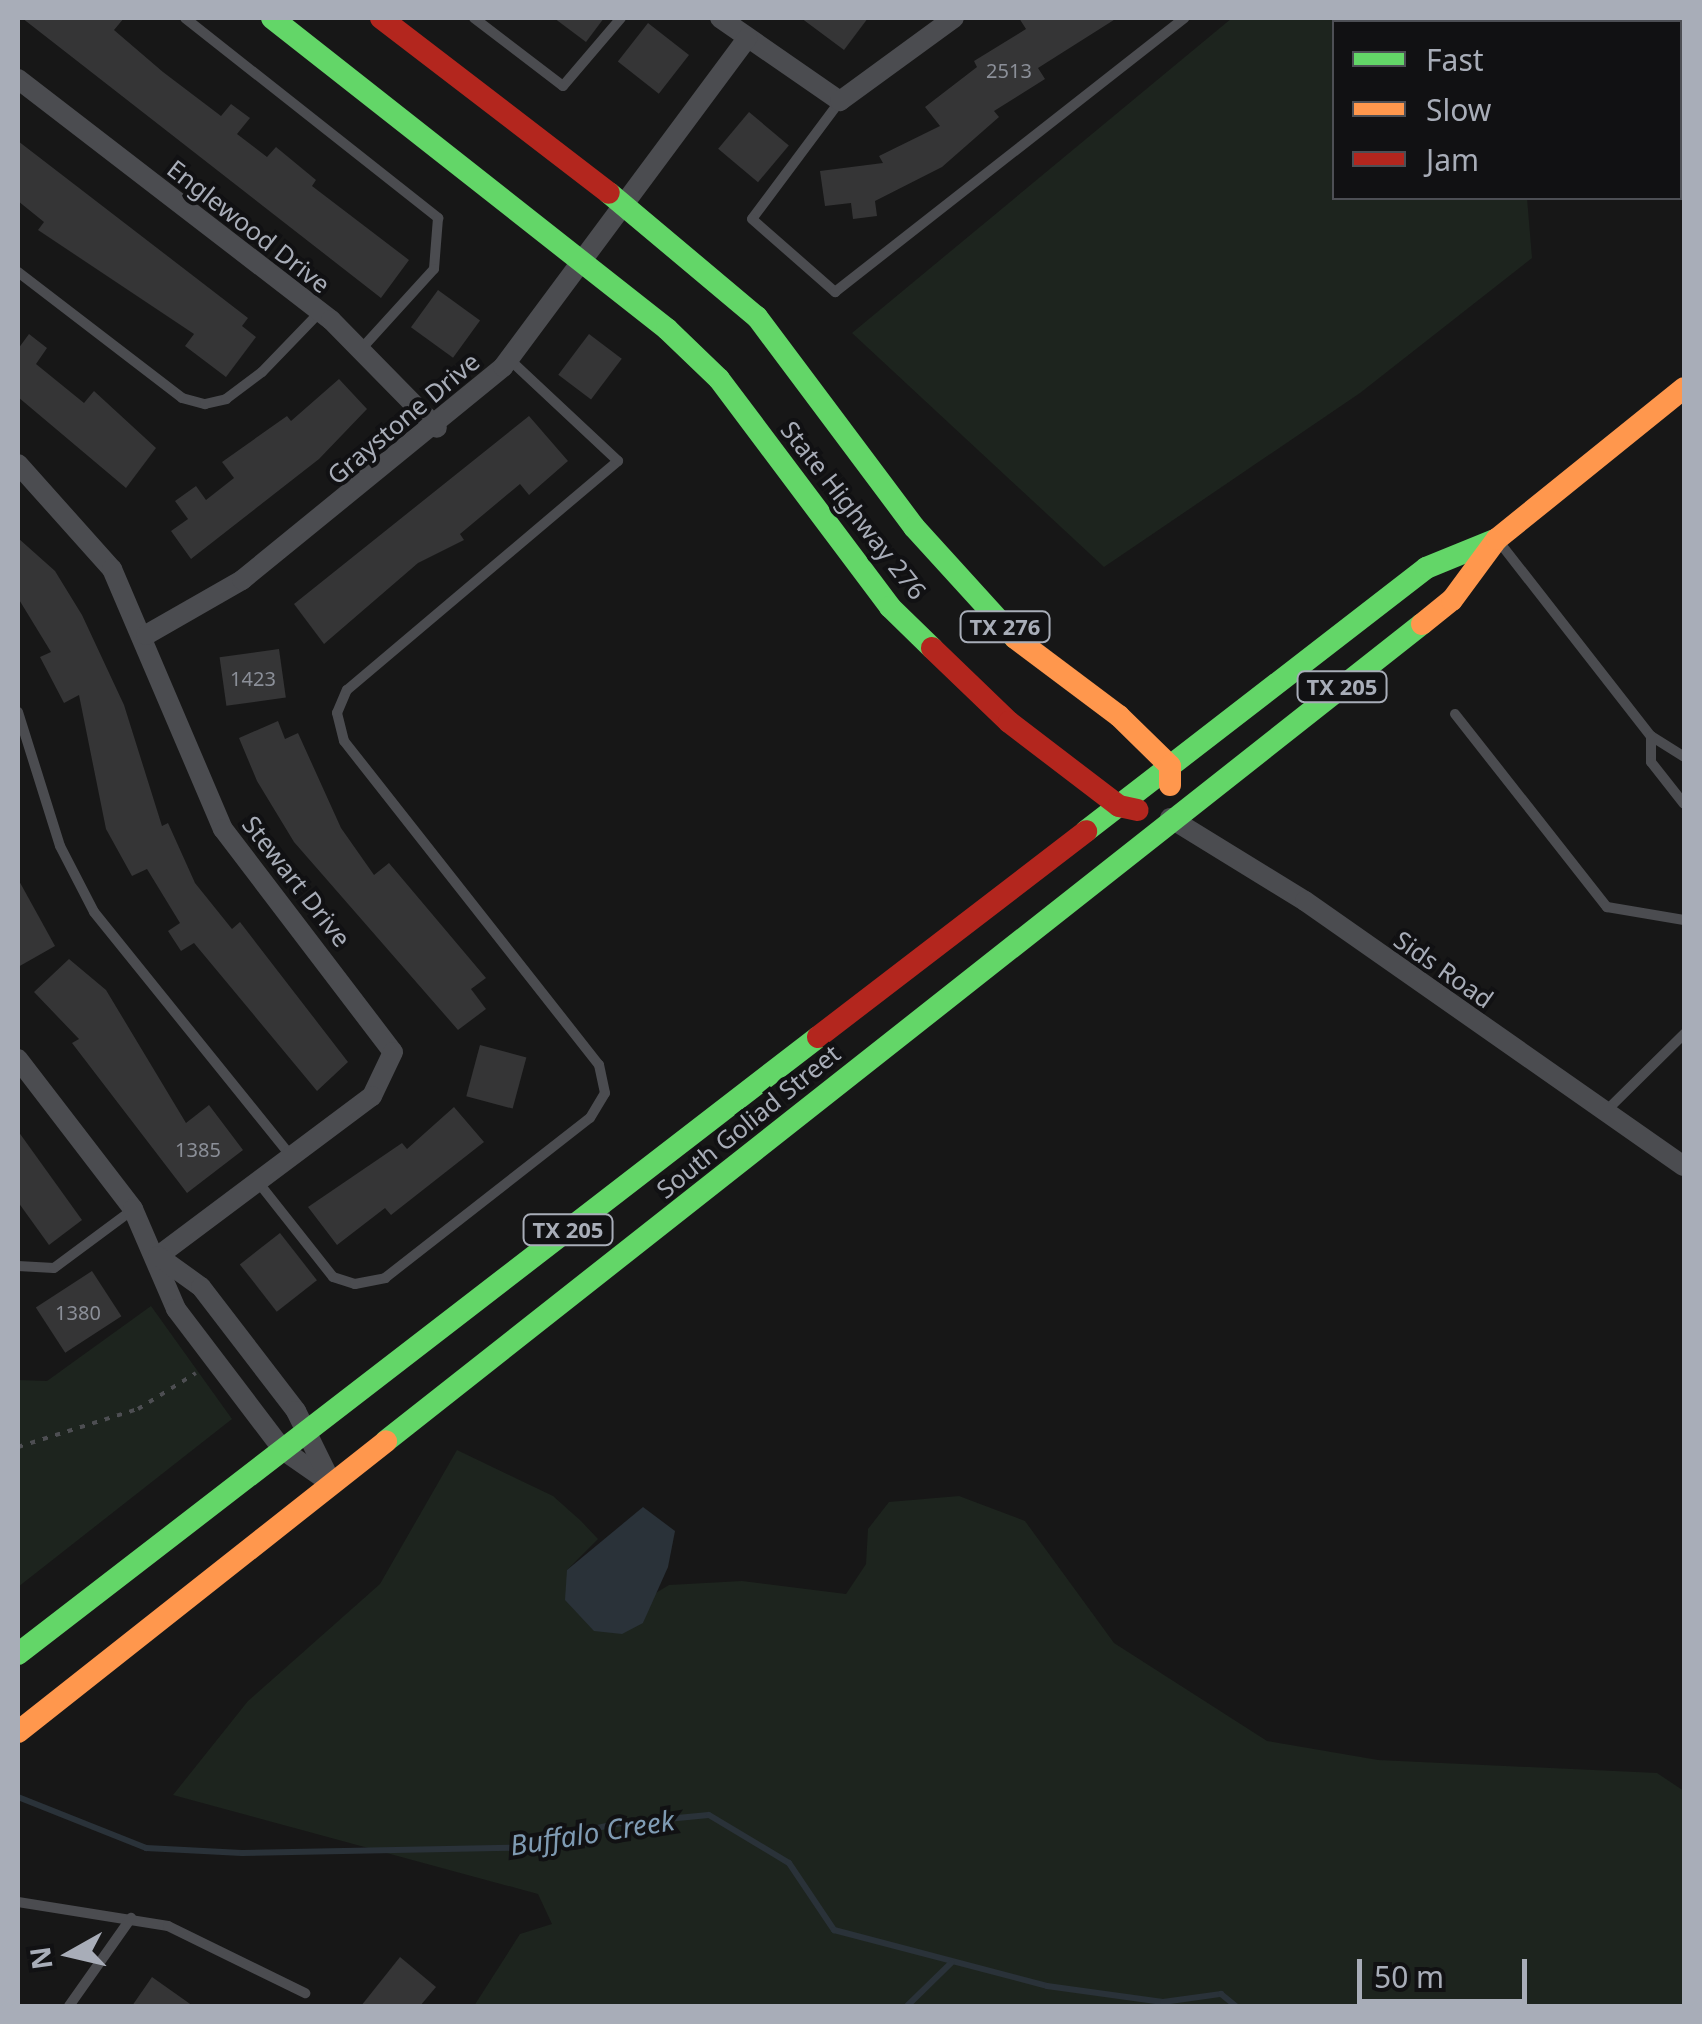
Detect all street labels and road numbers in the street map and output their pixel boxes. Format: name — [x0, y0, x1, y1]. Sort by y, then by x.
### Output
street label: Englewood Drive — [162, 153, 336, 299]
street label: Graystone Drive — [321, 346, 485, 490]
street label: State Highway 276 — [775, 415, 933, 605]
road number: TX 276 — [958, 610, 1052, 644]
road number: TX 205 — [1294, 670, 1390, 704]
street label: Stewart Drive — [237, 810, 357, 952]
street label: Sids Road — [1389, 924, 1499, 1014]
street label: South Goliad Street — [650, 1038, 846, 1204]
road number: TX 205 — [520, 1213, 616, 1247]

